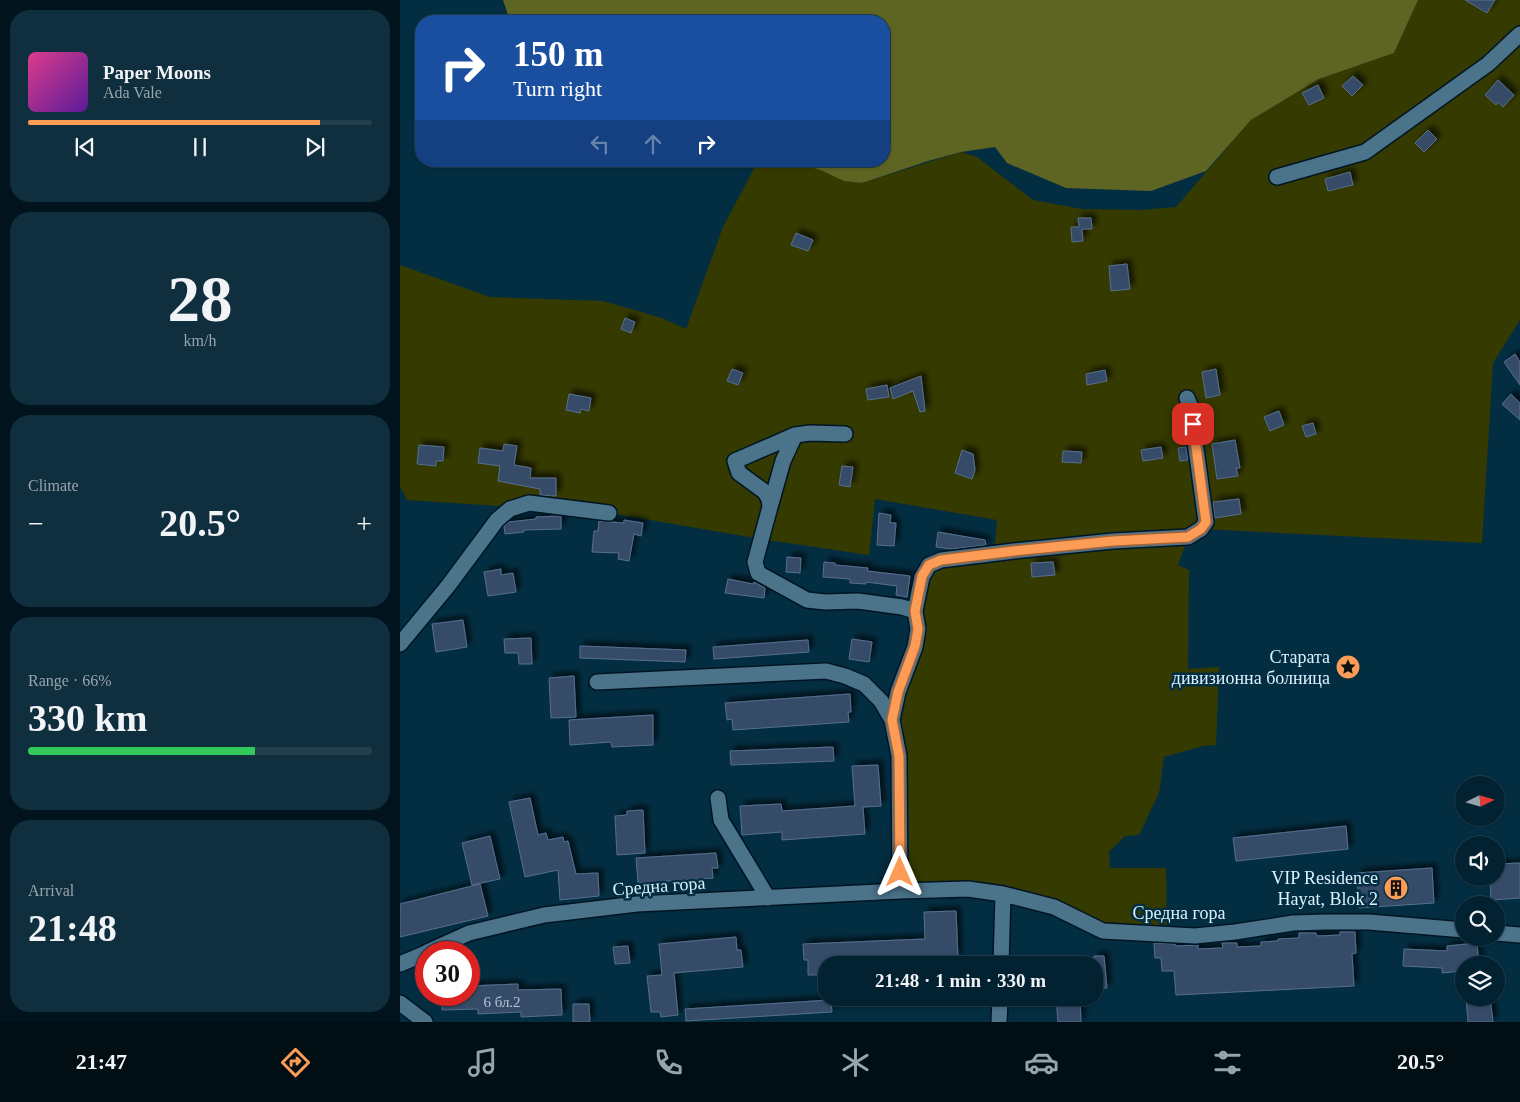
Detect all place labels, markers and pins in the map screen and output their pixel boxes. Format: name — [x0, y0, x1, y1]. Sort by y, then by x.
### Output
pin — [1172, 403, 1214, 445]
place label: Старата дивизионна болница — [1172, 647, 1330, 688]
place icon: Старата дивизионна болница — [1335, 654, 1361, 680]
place label: VIP Residence Hayat, Blok 2 — [1271, 868, 1378, 909]
building icon: VIP Residence Hayat, Blok 2 — [1383, 875, 1409, 901]

